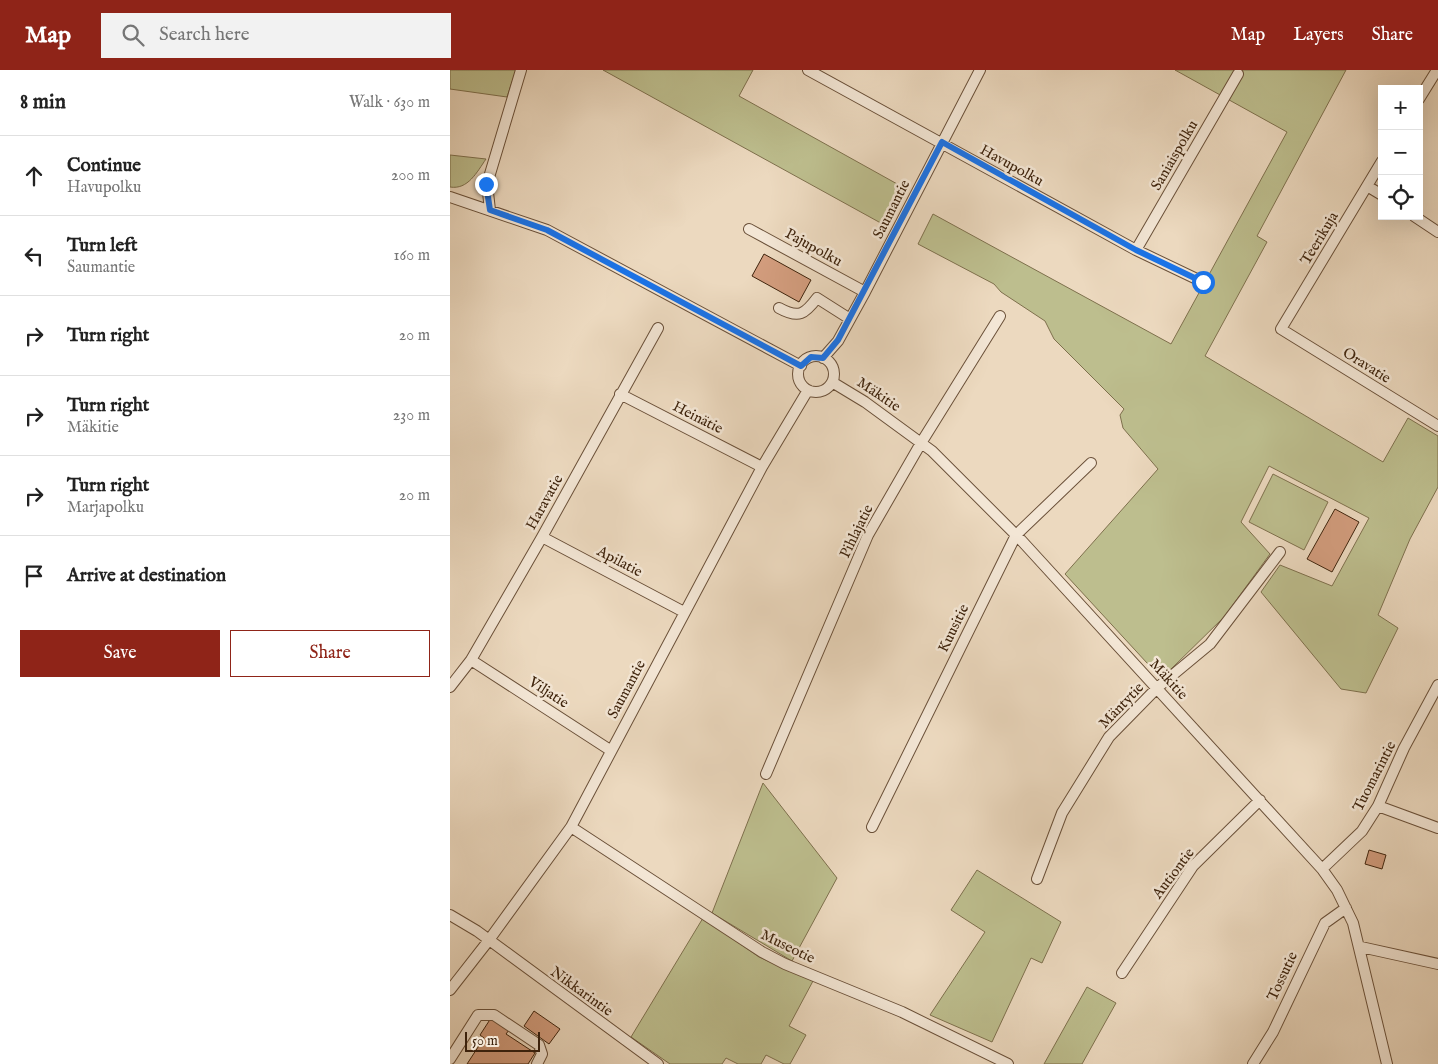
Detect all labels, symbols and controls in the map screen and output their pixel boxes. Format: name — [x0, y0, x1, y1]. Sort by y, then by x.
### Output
search box — [101, 13, 451, 58]
text: Map — [25, 20, 71, 51]
icon: search — [119, 21, 147, 49]
text: Search here — [159, 23, 250, 47]
text: Map — [1231, 24, 1265, 47]
text: Layers — [1293, 24, 1344, 47]
text: Share — [1372, 24, 1413, 47]
map controls — [1378, 85, 1423, 220]
button: + — [1378, 85, 1423, 130]
text: 8 min — [20, 89, 66, 116]
text: Walk · 630 m — [349, 93, 430, 113]
street label: Saniaispolku — [1147, 117, 1202, 194]
button: − — [1378, 130, 1423, 175]
street label: Havupolku — [977, 140, 1047, 191]
text: Continue — [67, 154, 141, 178]
icon: ahead — [20, 162, 48, 190]
text: 200 m — [391, 166, 430, 186]
route end — [475, 173, 498, 196]
button: locate — [1378, 175, 1423, 220]
street label: Saumantie — [868, 176, 914, 242]
text: Havupolku — [67, 178, 141, 198]
street label: Teerikuja — [1296, 208, 1343, 268]
street label: Pajupolku — [782, 224, 846, 271]
text: Turn left — [67, 234, 138, 258]
icon: left — [20, 242, 48, 270]
text: 160 m — [394, 246, 430, 266]
text: Saumantie — [67, 258, 135, 278]
route start — [1192, 271, 1215, 294]
icon: right — [20, 322, 48, 350]
text: Turn right — [67, 324, 149, 348]
text: 20 m — [399, 326, 430, 346]
street label: Oravatie — [1339, 343, 1394, 388]
street label: Mäkitie — [853, 373, 904, 416]
text: Turn right — [67, 394, 149, 418]
street label: Heinätie — [669, 397, 726, 438]
icon: right — [20, 402, 48, 430]
text: 230 m — [393, 406, 430, 426]
text: Mäkitie — [67, 418, 119, 438]
street label: Haravatie — [522, 471, 567, 533]
text: Turn right — [67, 474, 149, 498]
icon: right — [20, 482, 48, 510]
text: 20 m — [399, 486, 430, 506]
text: Marjapolku — [67, 498, 144, 518]
street label: Pihlajatie — [835, 501, 878, 561]
street label: Apilatie — [593, 541, 646, 581]
icon: arrive — [20, 562, 48, 590]
text: Arrive at destination — [67, 564, 226, 588]
street label: Kuusitie — [934, 601, 973, 656]
button: Save — [20, 630, 220, 677]
button: Share — [230, 630, 430, 677]
street label: Mäkitie — [1145, 655, 1192, 704]
street label: Saumantie — [603, 656, 650, 722]
street label: Viljatie — [524, 672, 572, 712]
street label: Mäntytie — [1095, 678, 1148, 732]
street label: Tuomarintie — [1349, 738, 1400, 815]
street label: Autiontie — [1147, 844, 1199, 903]
street label: Museotie — [758, 925, 818, 968]
street label: Tossutie — [1263, 949, 1302, 1004]
street label: Nikkarintie — [547, 962, 617, 1021]
scale bar — [465, 1029, 540, 1052]
text: 50 m — [472, 1032, 498, 1050]

